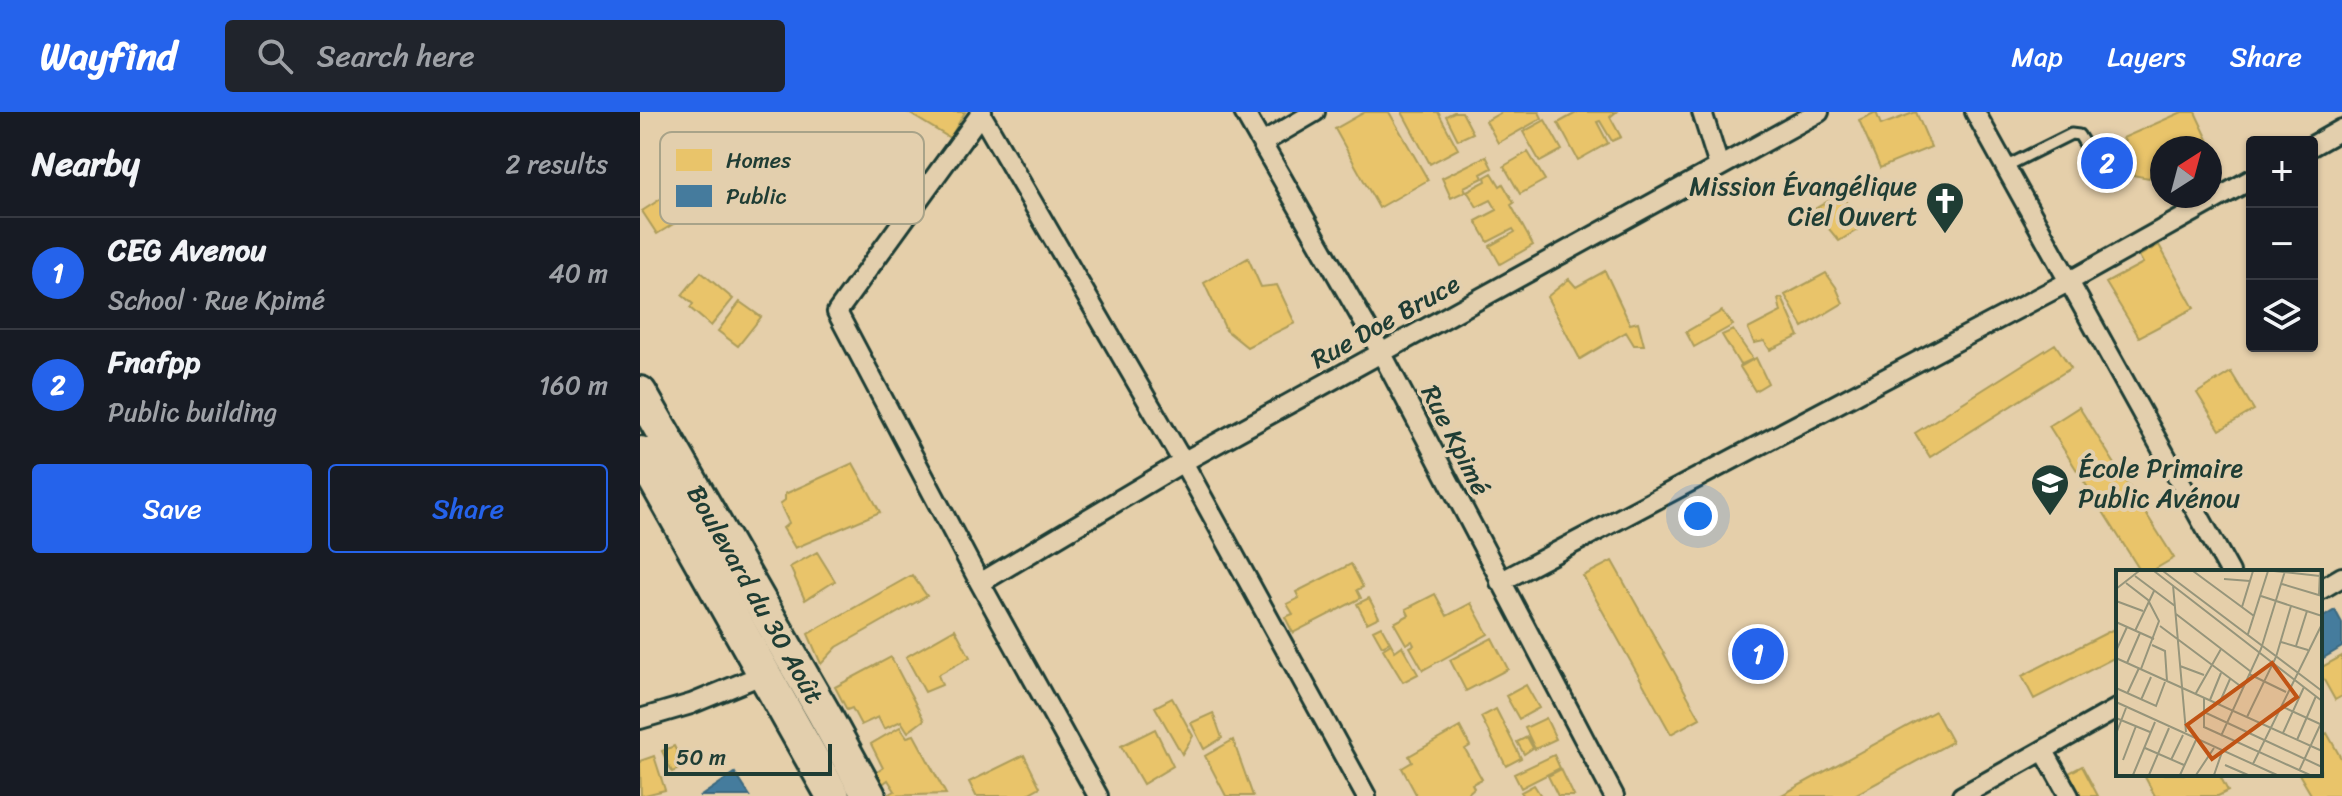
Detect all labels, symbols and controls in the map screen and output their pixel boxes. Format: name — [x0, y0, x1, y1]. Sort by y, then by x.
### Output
search box — [225, 20, 785, 92]
text: Wayfind — [40, 23, 177, 90]
text: Search here — [317, 29, 475, 83]
text: Map — [2011, 32, 2063, 81]
text: Layers — [2107, 32, 2186, 81]
text: Share — [2230, 32, 2302, 81]
icon: search — [253, 34, 297, 78]
legend — [660, 132, 924, 224]
pin: 2 — [2081, 133, 2133, 193]
text: Nearby — [32, 134, 140, 194]
north arrow — [2150, 136, 2222, 208]
map controls — [2246, 136, 2318, 352]
button: + — [2246, 136, 2318, 208]
text: 2 results — [506, 141, 608, 187]
text: Homes — [726, 141, 792, 180]
place label: Mission Évangélique Ciel Ouvert — [1689, 163, 1917, 239]
text: Public — [726, 177, 787, 216]
church icon: Mission Évangélique Ciel Ouvert — [1924, 180, 1966, 235]
button: − — [2246, 208, 2318, 280]
text: CEG Avenou — [108, 223, 266, 277]
text: 1 — [52, 250, 64, 296]
text: 40 m — [549, 250, 608, 296]
street label: Rue Doe Bruce — [1302, 261, 1469, 381]
text: School · Rue Kpimé — [108, 277, 325, 323]
button: layers — [2246, 280, 2318, 352]
text: Fnafpp — [108, 335, 200, 389]
text: 2 — [50, 362, 66, 408]
text: 160 m — [539, 362, 608, 408]
street label: Rue Kpimé — [1408, 376, 1504, 504]
text: Public building — [108, 389, 277, 435]
place label: École Primaire Public Avénou — [2078, 445, 2244, 521]
school or university icon: École Primaire Public Avénou — [2029, 462, 2071, 517]
button: Save — [32, 464, 312, 553]
button: Share — [328, 464, 608, 553]
street label: Boulevard du 30 Août — [674, 476, 837, 713]
your location — [1678, 496, 1718, 536]
inset map — [2116, 570, 2322, 776]
pin: 1 — [1732, 624, 1784, 684]
text: 50 m — [676, 738, 726, 777]
scale bar — [664, 740, 832, 776]

